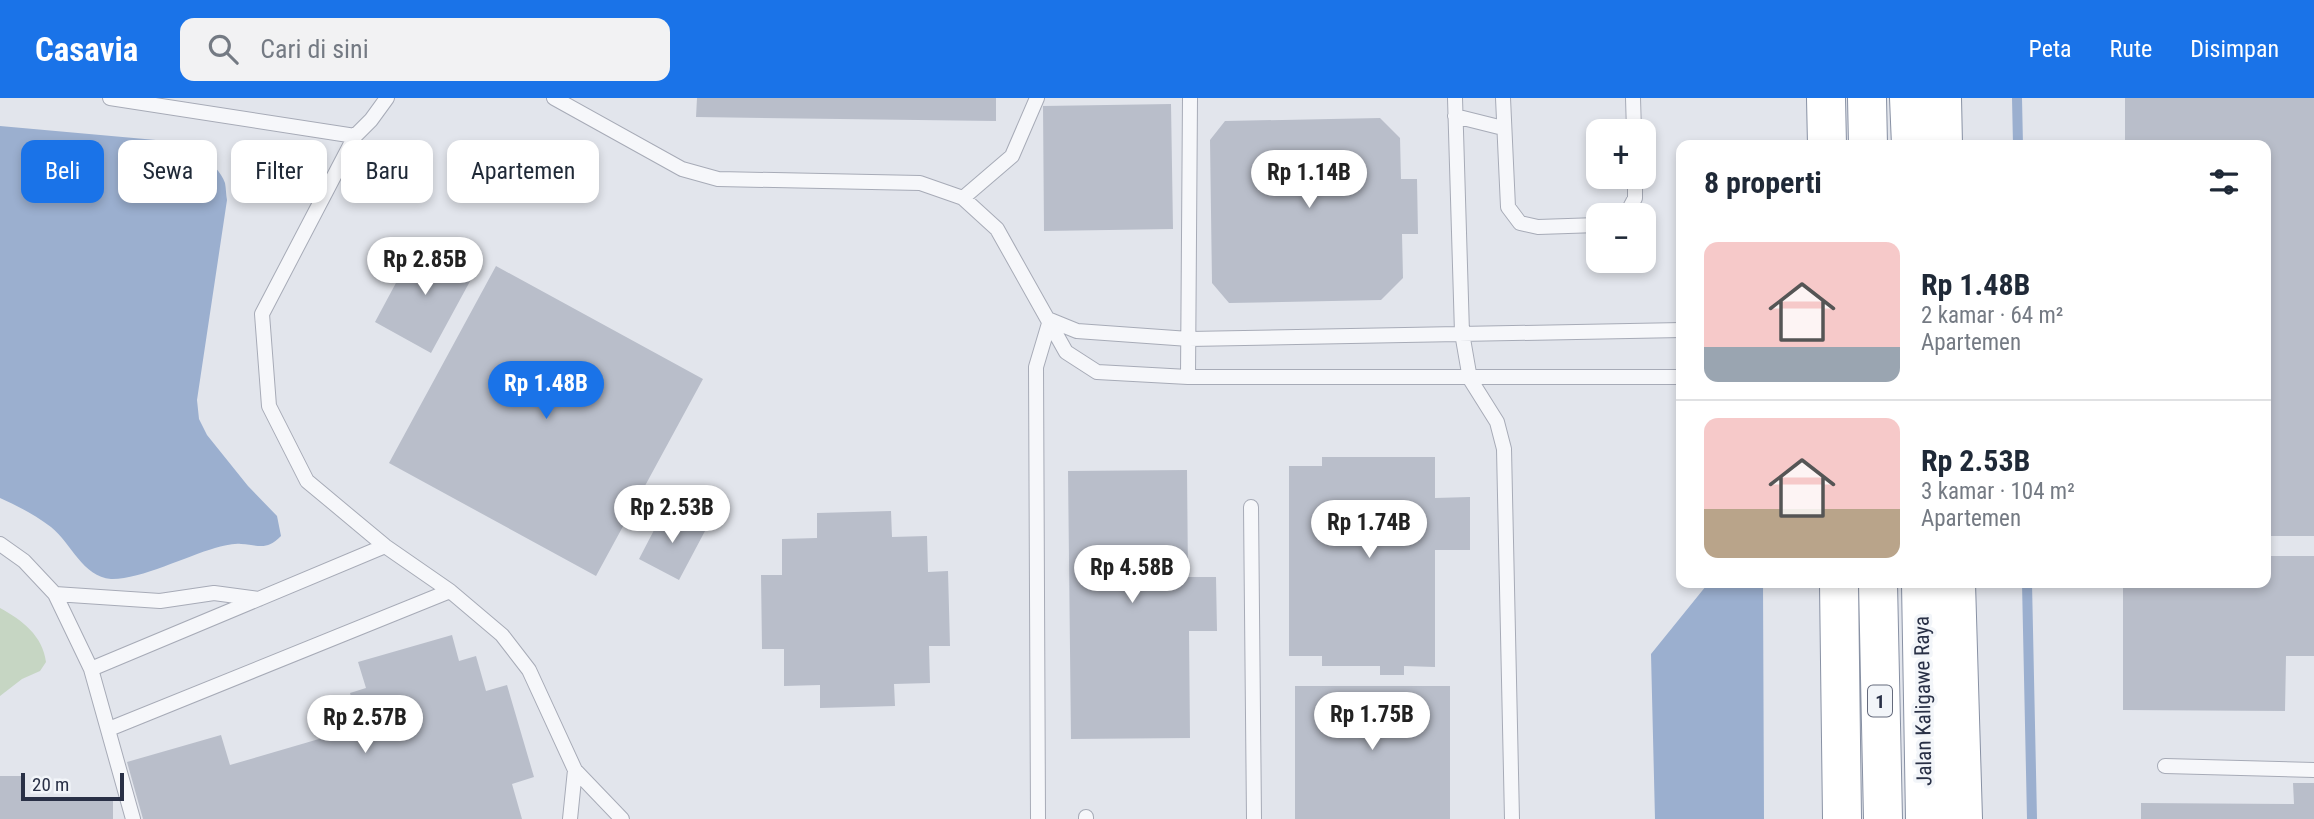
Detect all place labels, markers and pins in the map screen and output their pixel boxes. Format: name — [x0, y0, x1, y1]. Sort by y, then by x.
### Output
pin: Rp 1.14B — [1237, 150, 1381, 210]
pin: Rp 2.85B — [353, 238, 497, 297]
pin: Rp 1.48B — [474, 362, 618, 421]
pin: Rp 2.53B — [600, 486, 744, 545]
pin: Rp 1.74B — [1297, 500, 1441, 560]
pin: Rp 4.58B — [1060, 546, 1204, 605]
pin: Rp 1.75B — [1300, 692, 1444, 752]
pin: Rp 2.57B — [293, 696, 437, 755]

